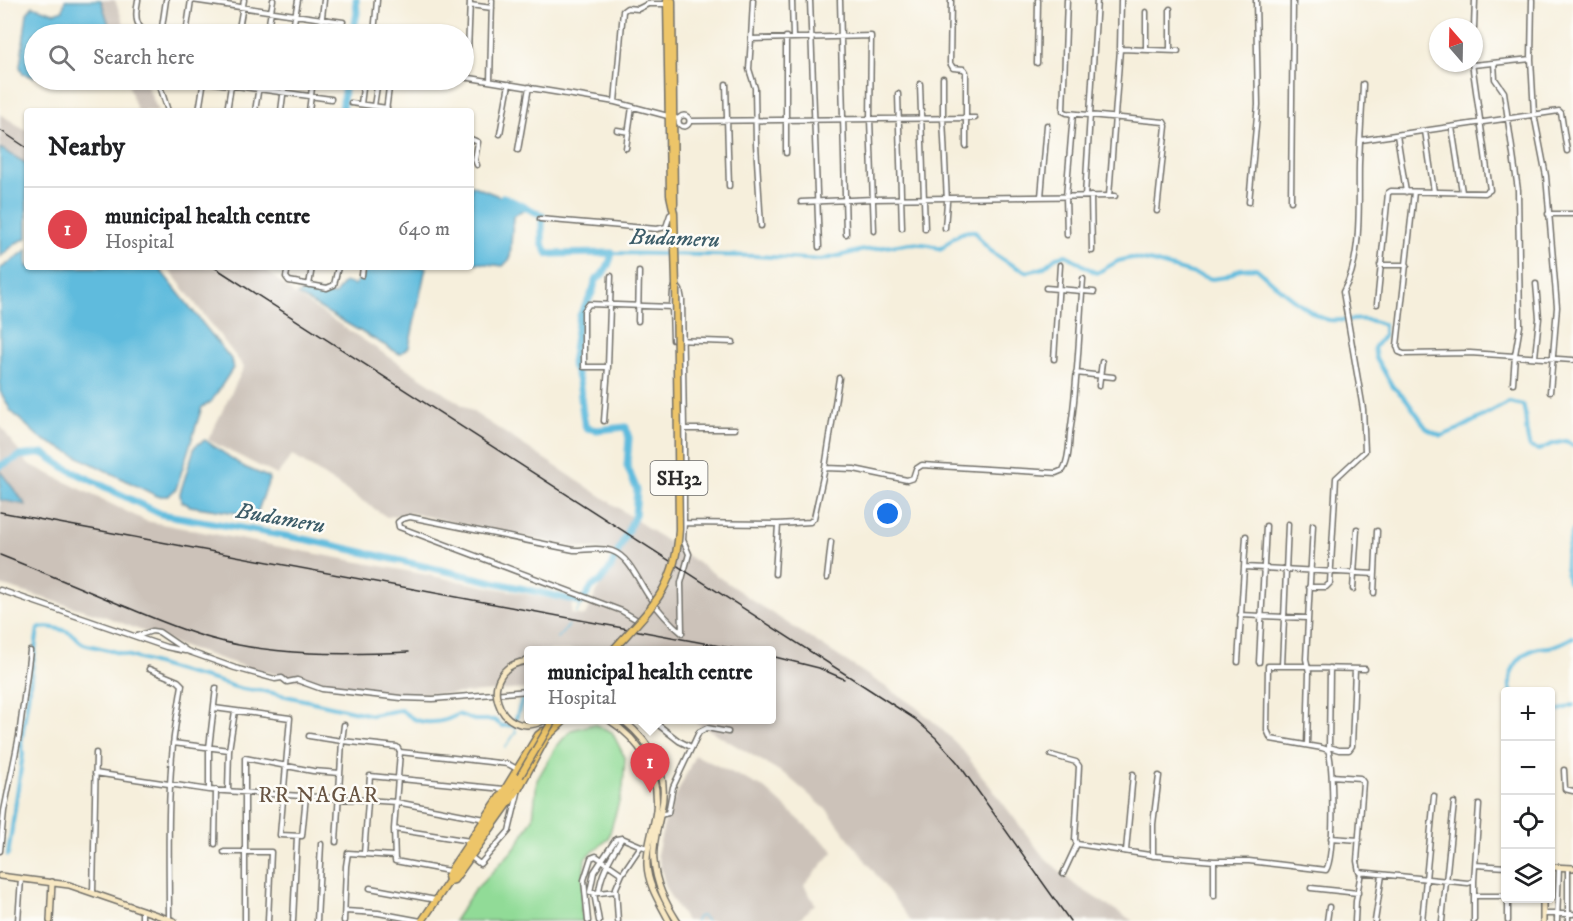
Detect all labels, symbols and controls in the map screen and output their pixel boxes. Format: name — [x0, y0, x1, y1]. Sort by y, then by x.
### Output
north arrow — [1429, 18, 1483, 72]
search box — [24, 24, 474, 90]
icon: search — [45, 41, 78, 74]
text: Search here — [93, 44, 195, 71]
text: Nearby — [48, 131, 125, 164]
text: municipal health centre — [105, 203, 310, 230]
text: 1 — [64, 217, 71, 242]
text: 640 m — [398, 217, 450, 242]
water label: Budameru — [629, 223, 720, 254]
text: Hospital — [105, 230, 174, 255]
road number: SH32 — [650, 461, 708, 495]
water label: Budameru — [233, 497, 327, 540]
your location — [873, 499, 902, 528]
popup — [524, 646, 776, 724]
text: municipal health centre — [547, 659, 753, 686]
text: Hospital — [547, 686, 616, 711]
map controls — [1501, 687, 1555, 903]
button: + — [1501, 687, 1555, 741]
button: − — [1501, 741, 1555, 795]
pin: 1 — [630, 744, 670, 793]
district label: RR NAGAR — [258, 782, 380, 809]
button: locate — [1501, 795, 1555, 849]
button: layers — [1501, 849, 1555, 903]

